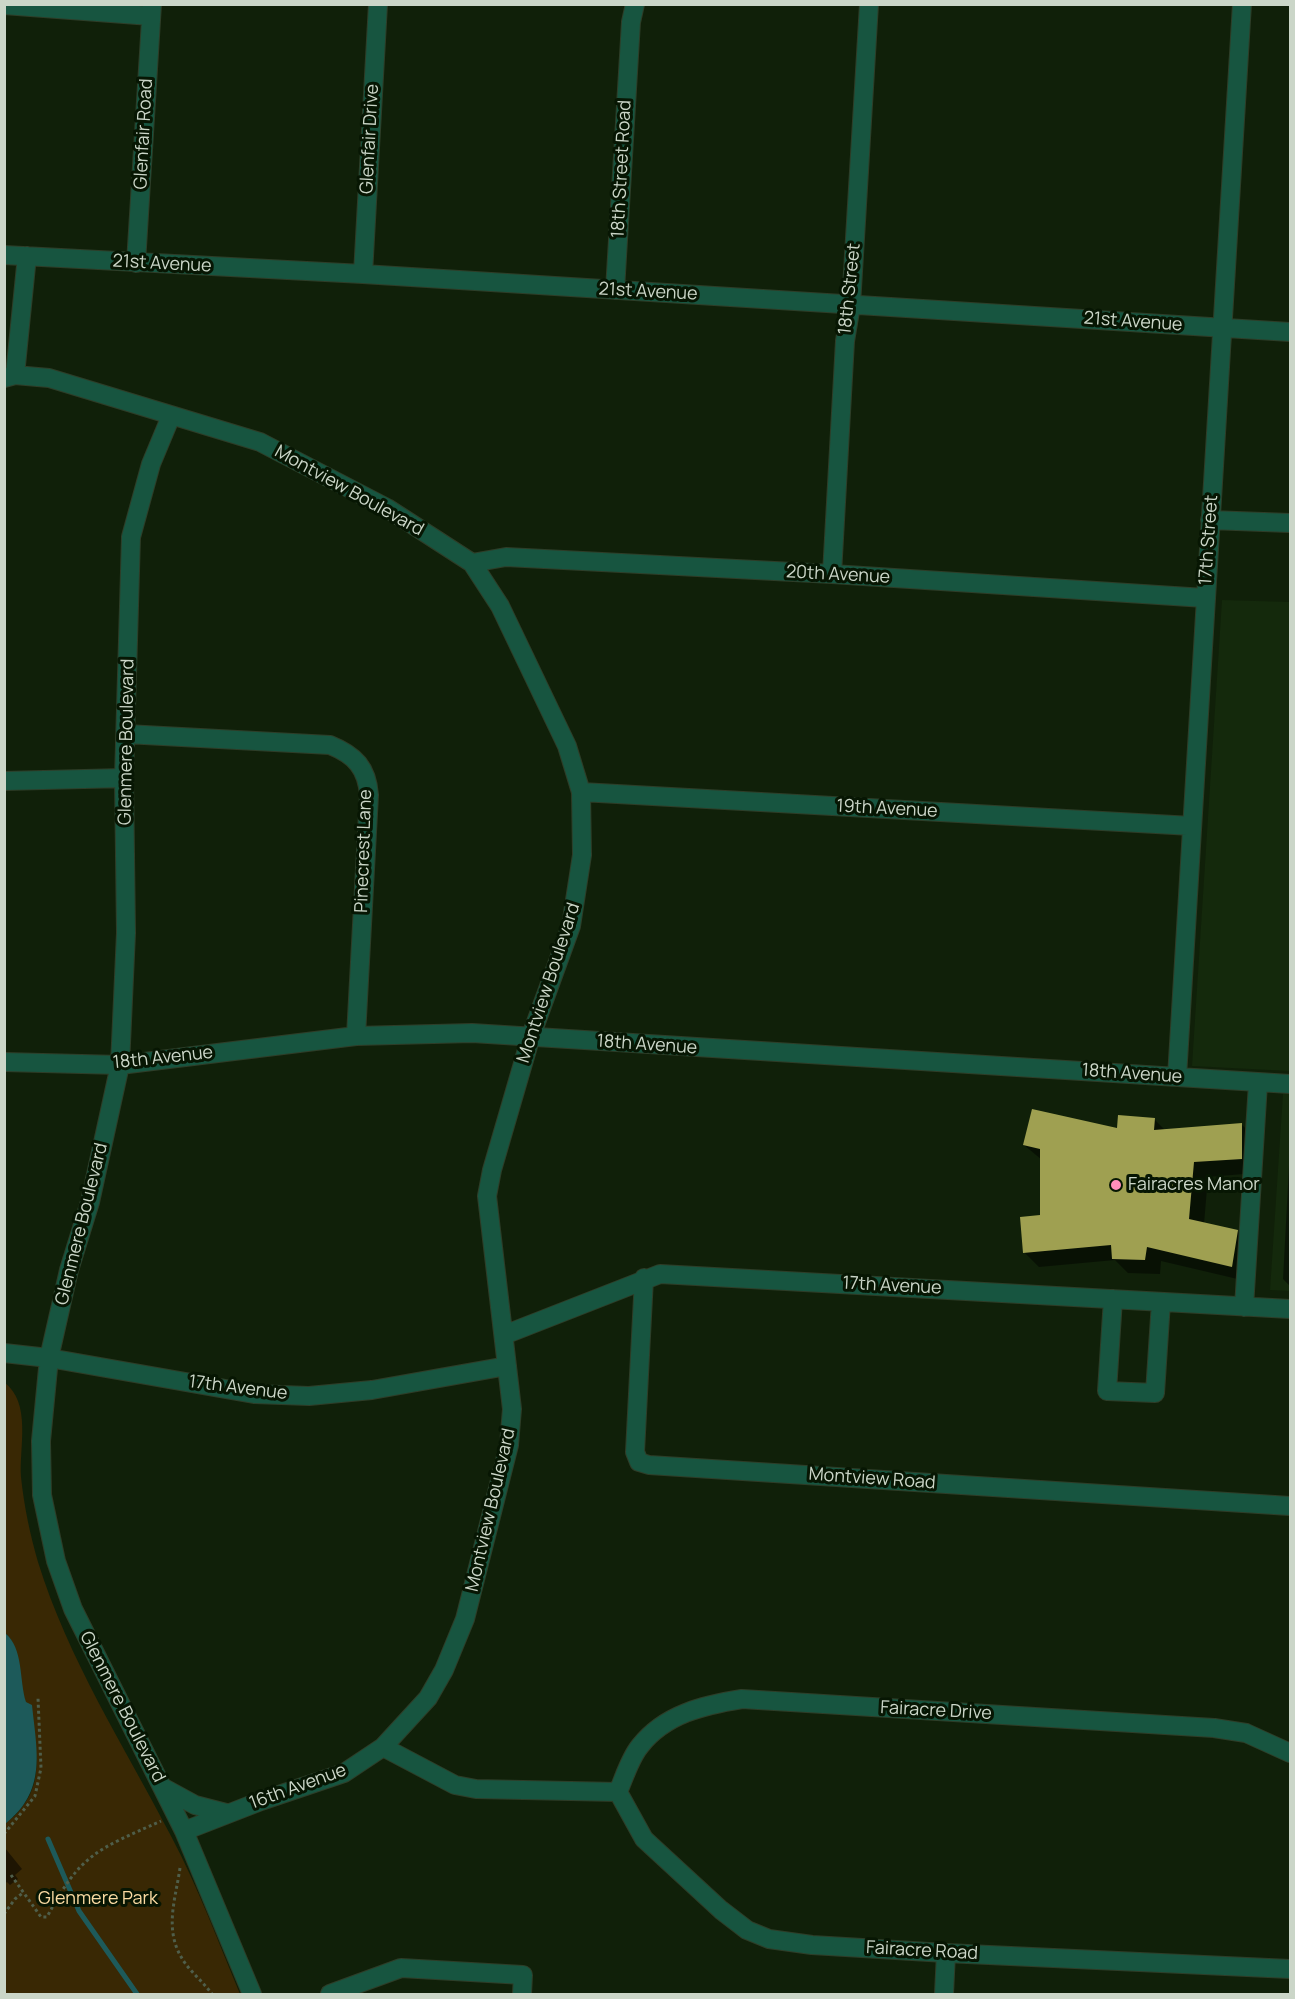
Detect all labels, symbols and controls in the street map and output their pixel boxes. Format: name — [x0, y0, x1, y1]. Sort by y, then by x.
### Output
street label: Glenfair Road — [130, 78, 158, 190]
street label: Glenfair Drive — [356, 83, 384, 195]
street label: 18th Street Road — [608, 99, 636, 239]
street label: 18th Street — [834, 242, 866, 336]
street label: 21st Avenue — [112, 251, 212, 277]
street label: 21st Avenue — [598, 279, 698, 305]
street label: 21st Avenue — [1083, 308, 1183, 336]
street label: Montview Boulevard — [271, 441, 427, 541]
street label: 17th Street — [1195, 494, 1223, 586]
street label: 20th Avenue — [785, 561, 891, 589]
street label: Glenmere Boulevard — [115, 659, 139, 825]
street label: Pinecrest Lane — [351, 789, 377, 913]
street label: 19th Avenue — [836, 796, 938, 822]
street label: Montview Boulevard — [513, 900, 585, 1066]
street label: 18th Avenue — [596, 1031, 698, 1059]
street label: 18th Avenue — [112, 1042, 214, 1074]
street label: 18th Avenue — [1081, 1060, 1183, 1088]
street label: Glenmere Boulevard — [51, 1141, 113, 1307]
place label: Fairacres Manor — [1128, 1174, 1260, 1196]
marker: Fairacres Manor — [1109, 1178, 1123, 1192]
street label: 17th Avenue — [842, 1273, 942, 1299]
street label: 17th Avenue — [187, 1371, 289, 1405]
street label: Montview Boulevard — [462, 1426, 520, 1594]
street label: Montview Road — [808, 1464, 936, 1494]
street label: Glenmere Boulevard — [75, 1628, 169, 1786]
street label: Fairacre Drive — [880, 1697, 992, 1725]
street label: 16th Avenue — [247, 1760, 349, 1814]
park label: Glenmere Park — [38, 1888, 158, 1910]
street label: Fairacre Road — [865, 1937, 979, 1965]

